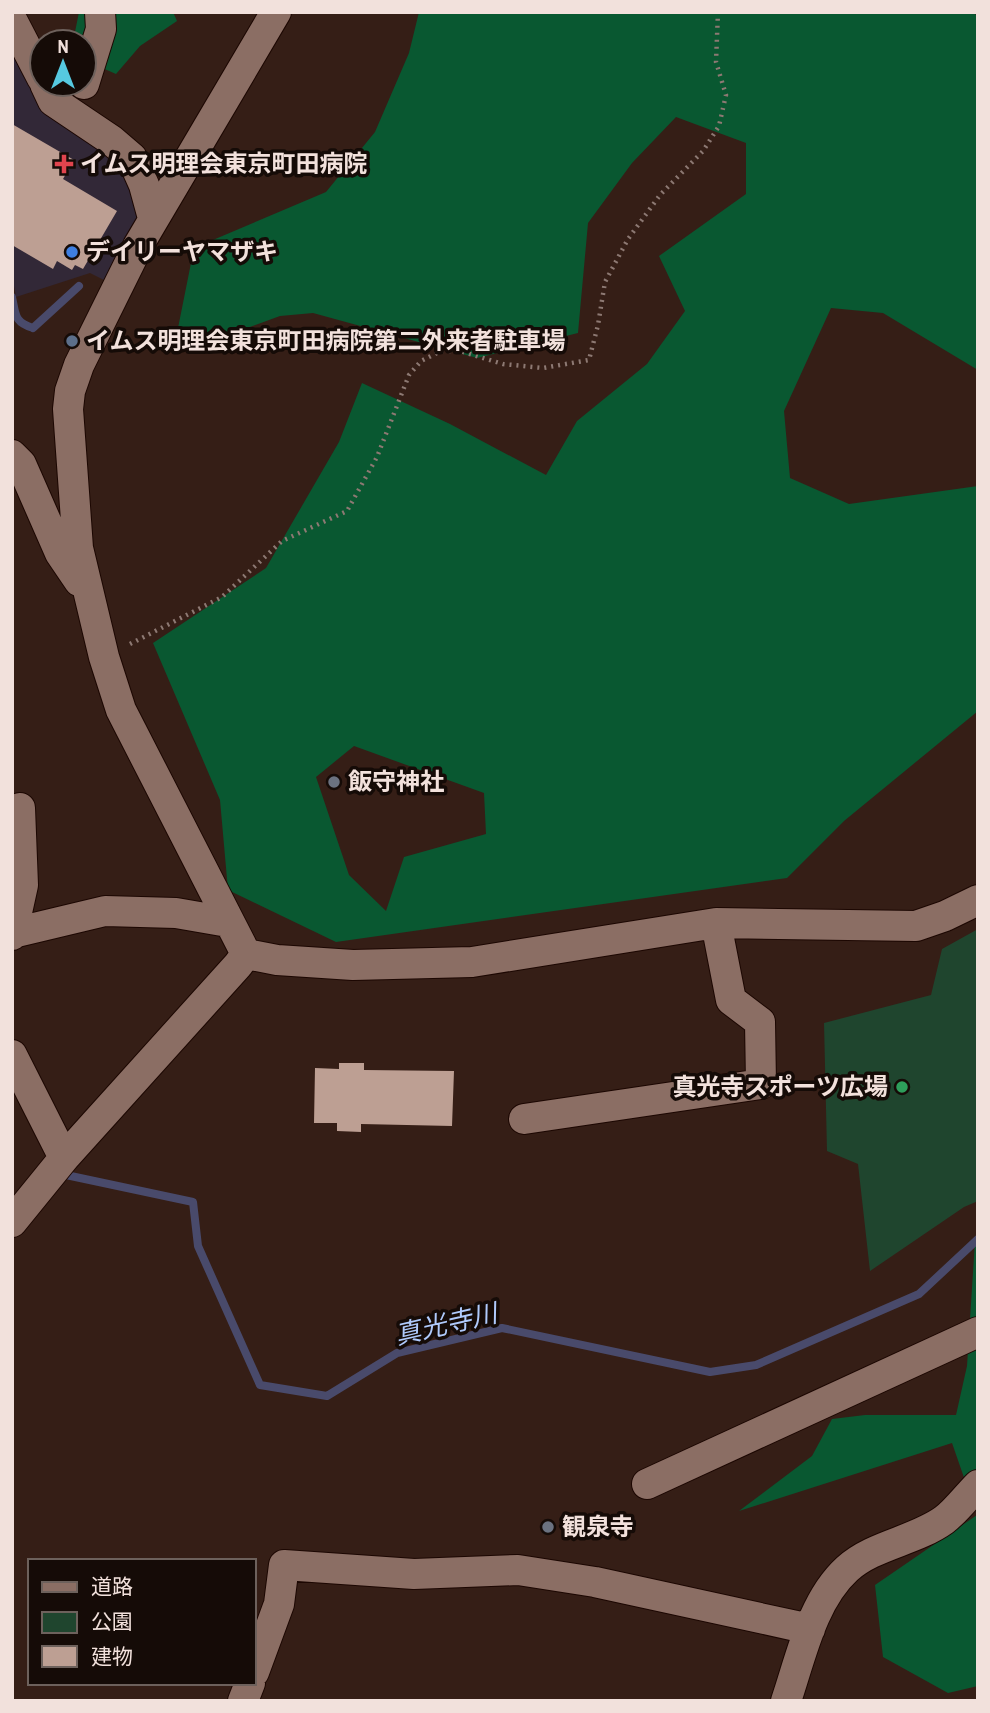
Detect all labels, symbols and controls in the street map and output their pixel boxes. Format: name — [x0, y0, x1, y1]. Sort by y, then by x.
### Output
north arrow — [28, 28, 98, 98]
text: N — [57, 33, 69, 59]
place label: イムス明理会東京町田病院 — [80, 147, 368, 179]
marker: イムス明理会東京町田病院 — [54, 154, 74, 174]
place label: デイリーヤマザキ — [86, 235, 278, 267]
marker: デイリーヤマザキ — [64, 244, 80, 260]
place label: イムス明理会東京町田病院第二外来者駐車場 — [86, 324, 566, 356]
marker: イムス明理会東京町田病院第二外来者駐車場 — [64, 333, 80, 349]
place label: 飯守神社 — [348, 765, 444, 797]
marker: 飯守神社 — [326, 774, 342, 790]
place label: 真光寺スポーツ広場 — [672, 1070, 888, 1102]
marker: 真光寺スポーツ広場 — [894, 1079, 910, 1095]
water label: 真光寺川 — [391, 1294, 503, 1352]
place label: 観泉寺 — [562, 1510, 634, 1542]
marker: 観泉寺 — [540, 1519, 556, 1535]
legend — [28, 1559, 256, 1685]
text: 道路 — [91, 1572, 133, 1601]
text: 公園 — [91, 1607, 133, 1636]
text: 建物 — [91, 1642, 133, 1671]

